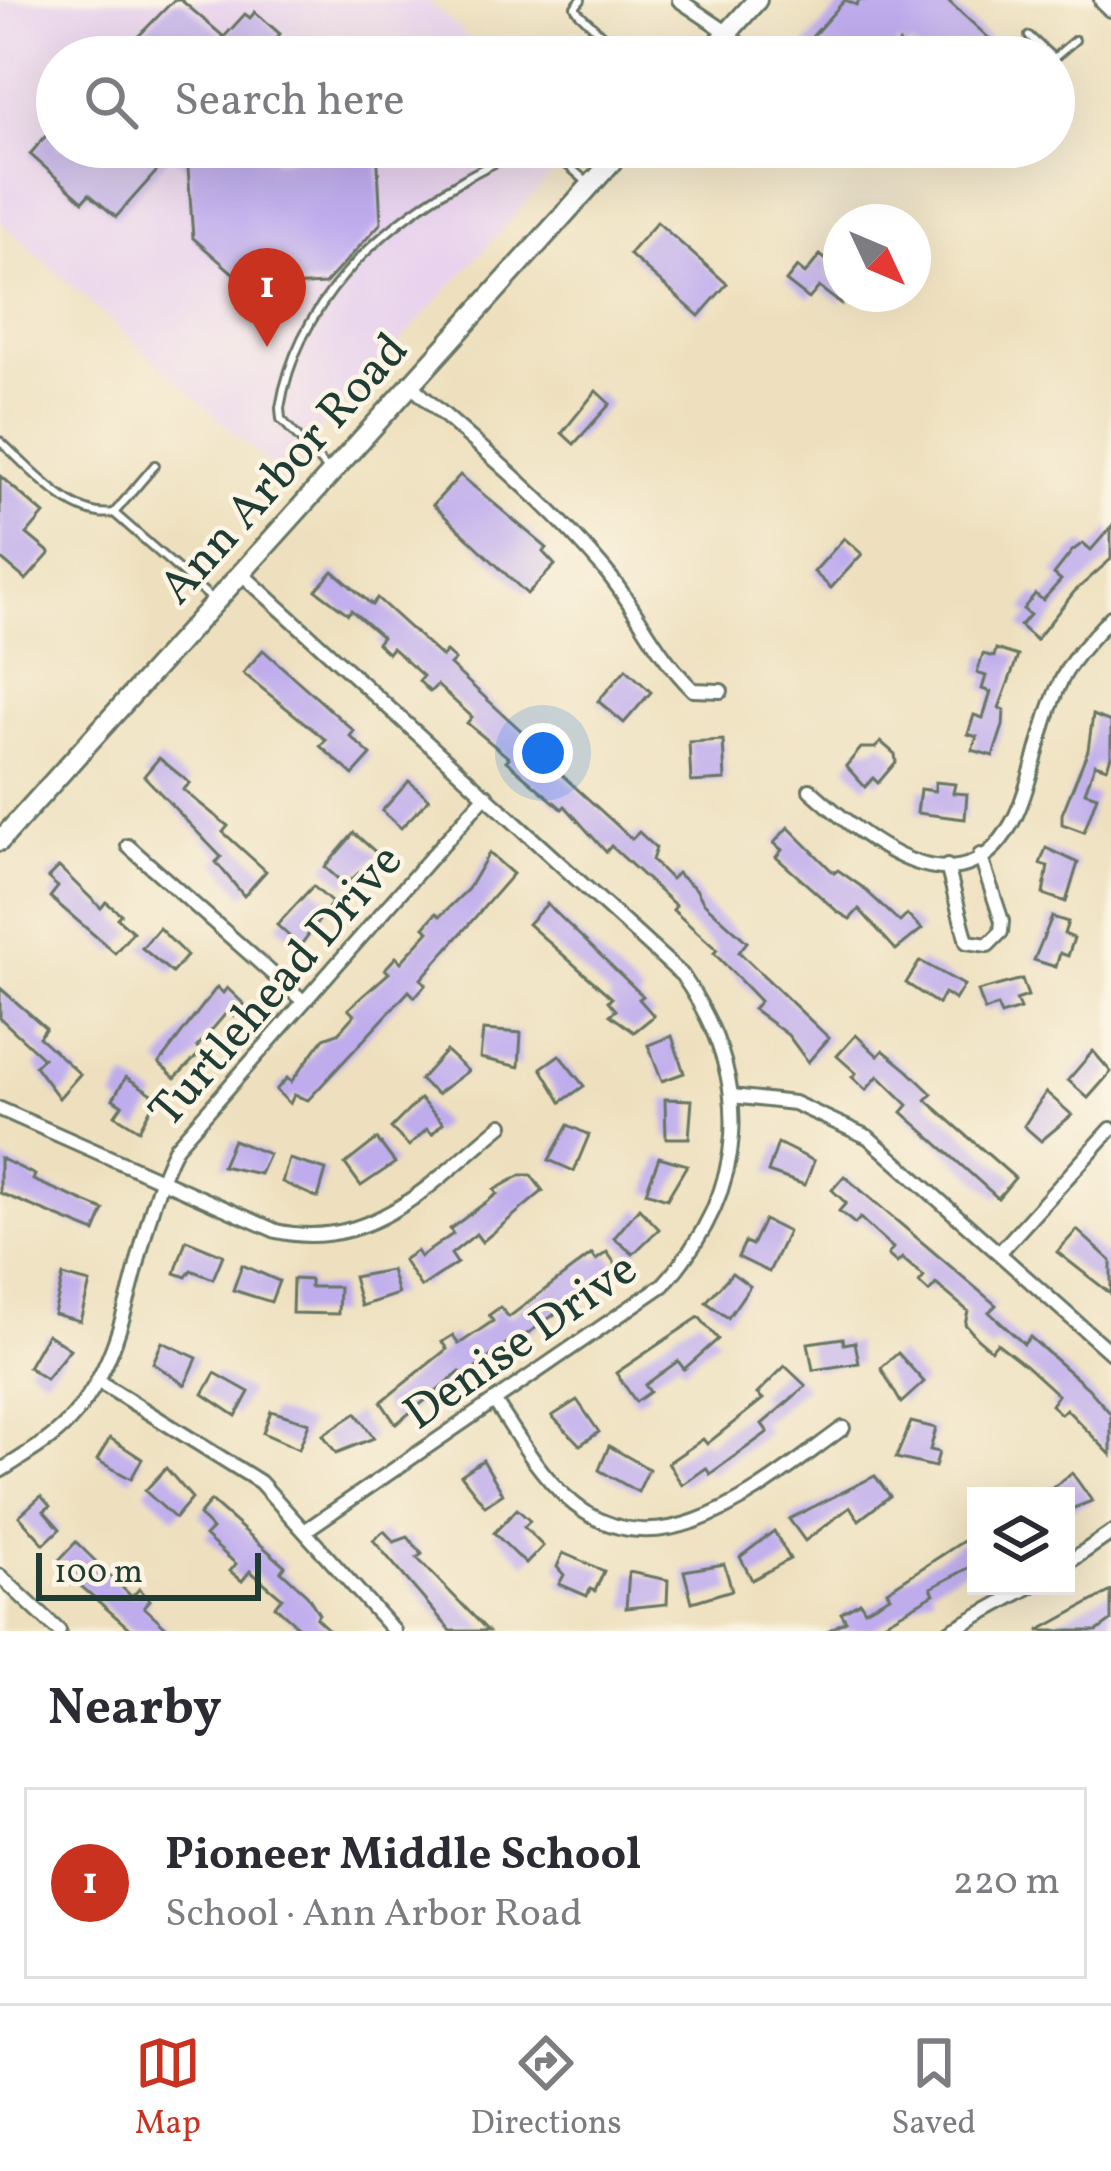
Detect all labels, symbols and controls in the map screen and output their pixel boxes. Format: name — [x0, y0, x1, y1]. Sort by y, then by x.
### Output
search box — [36, 36, 1075, 168]
icon: search — [78, 69, 144, 135]
text: Search here — [174, 71, 405, 134]
north arrow — [823, 204, 931, 312]
pin: 1 — [228, 248, 306, 347]
street label: Ann Arbor Road — [145, 320, 425, 620]
your location — [513, 723, 573, 783]
street label: Turtlehead Drive — [135, 831, 419, 1143]
street label: Denise Drive — [391, 1238, 652, 1448]
map controls — [967, 1487, 1075, 1595]
button: layers — [967, 1487, 1075, 1595]
scale bar — [36, 1547, 261, 1600]
text: 100 m — [54, 1551, 143, 1597]
text: Nearby — [48, 1674, 222, 1745]
text: Pioneer Middle School — [165, 1825, 641, 1888]
text: 1 — [82, 1856, 98, 1910]
text: 220 m — [953, 1856, 1060, 1910]
text: School · Ann Arbor Road — [165, 1888, 582, 1942]
tab: Map — [135, 2030, 201, 2148]
tab: Directions — [470, 2030, 622, 2148]
tab: Saved — [891, 2030, 976, 2148]

